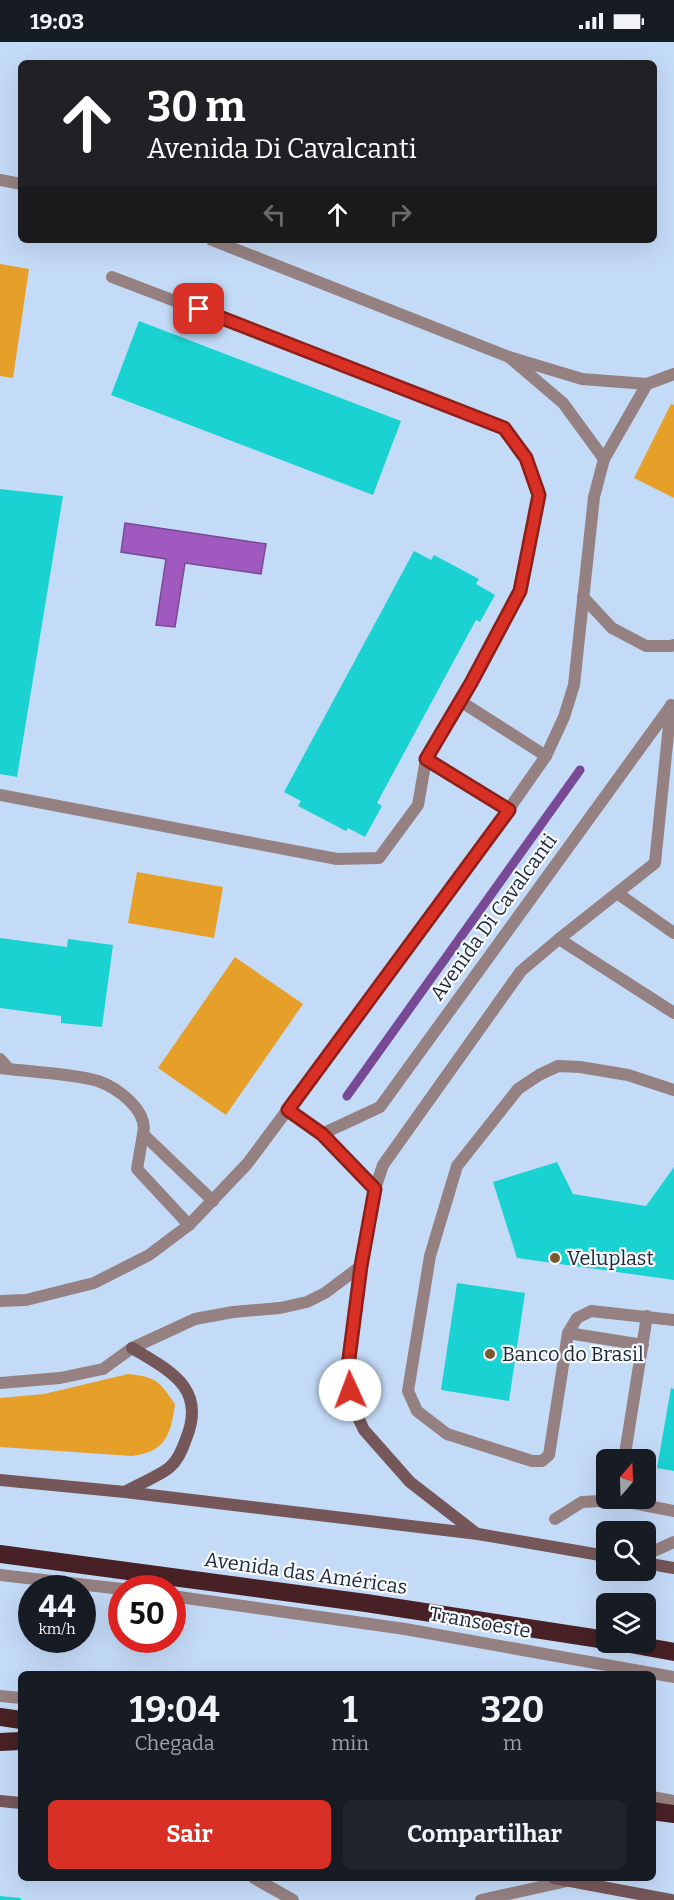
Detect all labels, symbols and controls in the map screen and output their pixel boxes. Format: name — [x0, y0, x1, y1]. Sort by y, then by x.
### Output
text: 19:03 — [30, 8, 84, 35]
text: 30 m — [147, 82, 246, 132]
icon: ahead — [48, 84, 126, 162]
text: Avenida Di Cavalcanti — [147, 133, 417, 165]
icon: left — [258, 198, 291, 231]
icon: ahead — [321, 198, 354, 231]
icon: right — [384, 198, 417, 231]
pin — [173, 283, 224, 334]
icon: arrive — [182, 292, 215, 325]
street label: Avenida Di Cavalcanti — [425, 829, 561, 1005]
place label: Veluplast — [567, 1246, 654, 1270]
marker: Veluplast — [548, 1251, 562, 1265]
place label: Banco do Brasil — [502, 1342, 644, 1366]
marker: Banco do Brasil — [483, 1347, 497, 1361]
position arrow — [318, 1358, 382, 1422]
north arrow — [596, 1449, 656, 1509]
map controls — [596, 1449, 656, 1653]
button: search — [596, 1521, 656, 1581]
street label: Avenida das Américas — [203, 1547, 409, 1599]
speed limit sign: 50 — [108, 1575, 186, 1653]
text: 44 — [39, 1589, 75, 1625]
button: layers — [596, 1593, 656, 1653]
street label: Transoeste — [427, 1601, 533, 1643]
text: km/h — [38, 1620, 76, 1638]
text: 19:04 — [130, 1688, 220, 1732]
text: 1 — [342, 1688, 358, 1732]
text: 320 — [481, 1688, 544, 1732]
text: Chegada — [135, 1731, 215, 1755]
text: min — [331, 1731, 369, 1755]
text: m — [503, 1731, 522, 1755]
button: Sair — [48, 1800, 331, 1869]
button: Compartilhar — [343, 1800, 626, 1869]

